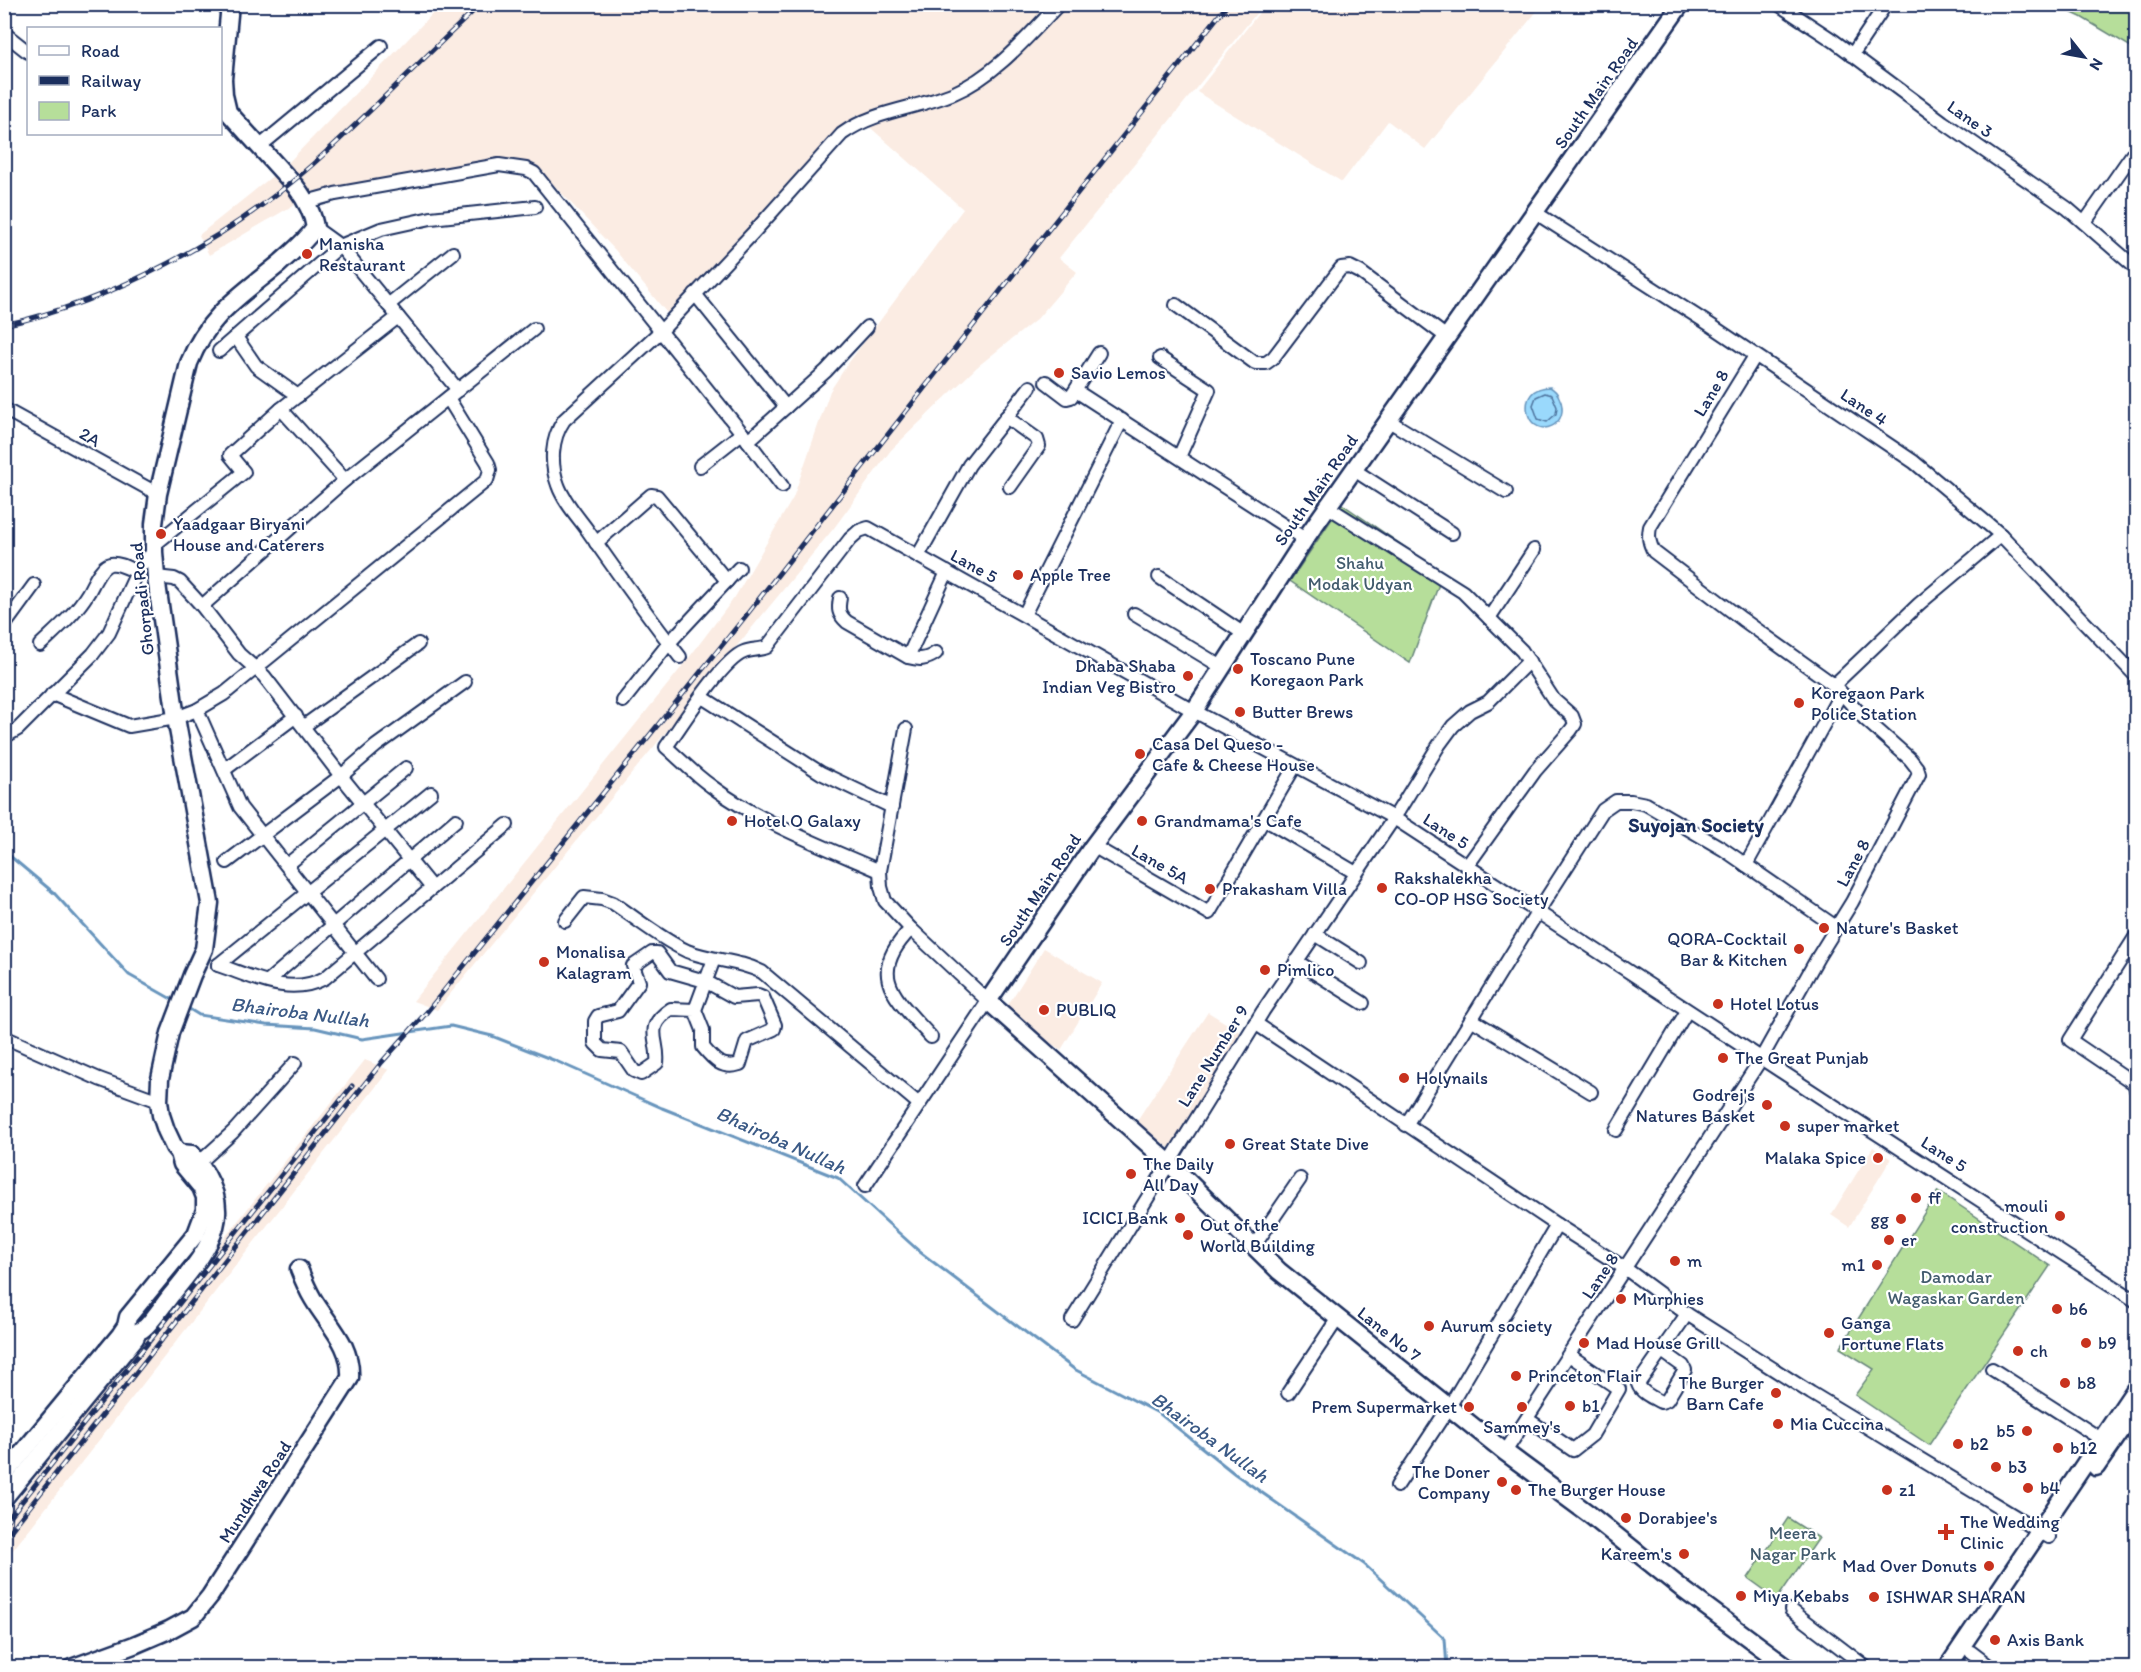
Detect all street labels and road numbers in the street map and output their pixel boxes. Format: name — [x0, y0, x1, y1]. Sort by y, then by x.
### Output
street label: South Main Road — [1549, 33, 1643, 153]
street label: Lane 3 — [1943, 95, 1997, 143]
street label: Lane 8 — [1688, 365, 1734, 421]
street label: Lane 4 — [1836, 383, 1892, 431]
street label: 2A — [75, 422, 105, 452]
street label: South Main Road — [1269, 430, 1363, 550]
street label: Ghorpadi Road — [125, 541, 159, 657]
street label: Lane 5 — [946, 544, 1002, 588]
street label: Lane 5 — [1419, 808, 1473, 854]
street label: South Main Road — [994, 829, 1086, 951]
street label: Lane 8 — [1831, 835, 1875, 891]
street label: Lane 5A — [1128, 839, 1193, 889]
street label: Lane Number 9 — [1173, 1001, 1253, 1111]
street label: Lane 5 — [1917, 1131, 1971, 1177]
street label: Lane 8 — [1577, 1249, 1623, 1303]
street label: Lane No 7 — [1353, 1302, 1425, 1366]
street label: Mundhwa Road — [214, 1436, 296, 1547]

